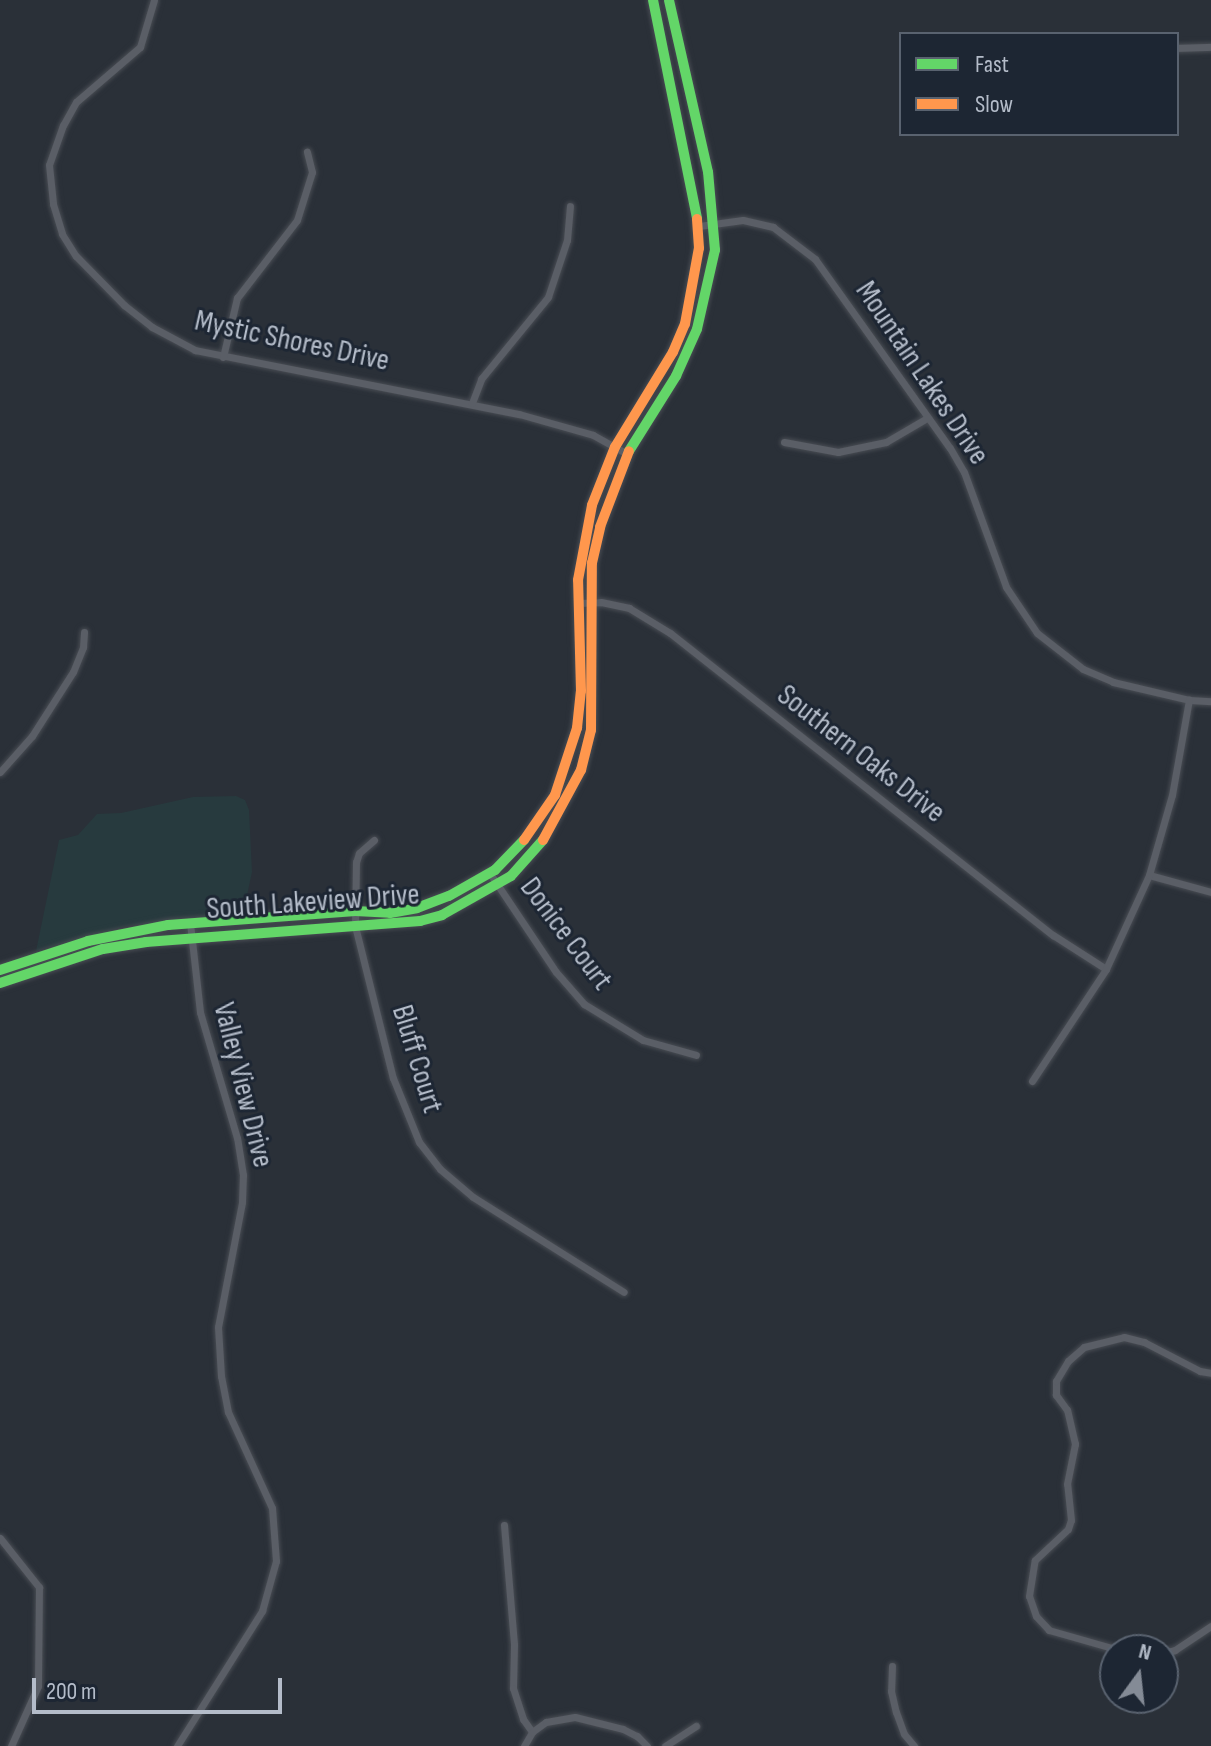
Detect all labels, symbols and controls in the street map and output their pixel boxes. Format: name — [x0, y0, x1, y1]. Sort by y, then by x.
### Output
legend — [899, 32, 1179, 136]
text: Fast — [975, 50, 1009, 79]
text: Slow — [975, 90, 1013, 119]
street label: Mountain Lakes Drive — [847, 275, 997, 471]
street label: Mystic Shores Drive — [191, 303, 393, 379]
street label: Southern Oaks Drive — [770, 677, 952, 831]
street label: Donice Court — [512, 871, 620, 997]
street label: South Lakeview Drive — [205, 877, 421, 927]
street label: Valley View Drive — [205, 999, 281, 1171]
street label: Bluff Court — [384, 1001, 450, 1117]
north arrow — [1099, 1634, 1179, 1714]
text: N — [1136, 1638, 1154, 1667]
scale bar — [36, 1662, 286, 1712]
text: 200 m — [46, 1677, 97, 1706]

